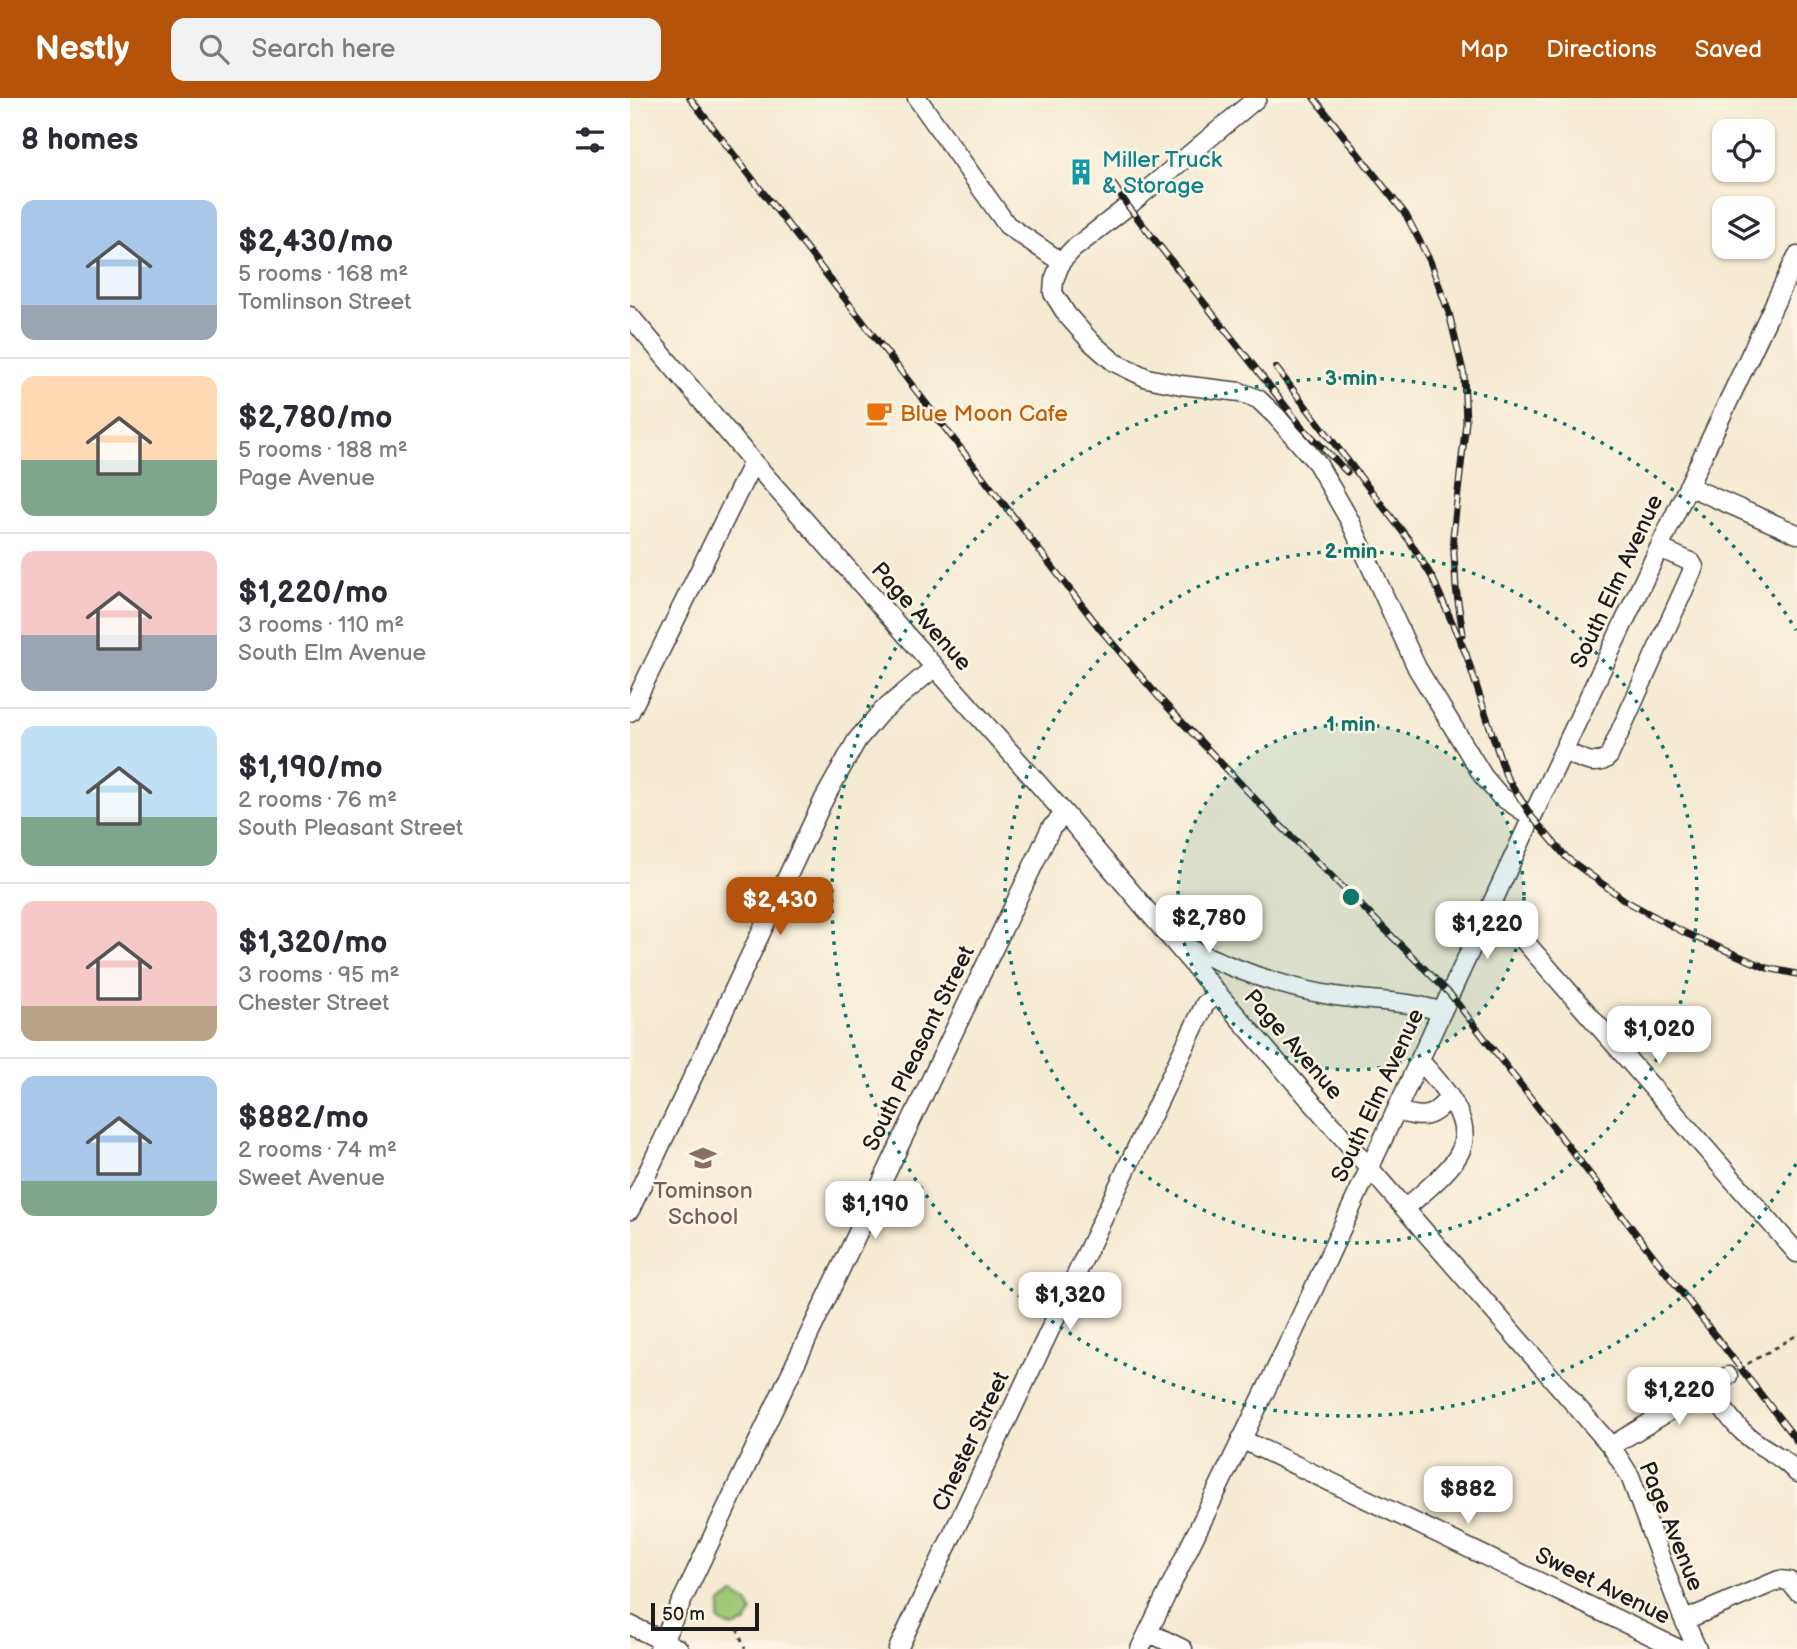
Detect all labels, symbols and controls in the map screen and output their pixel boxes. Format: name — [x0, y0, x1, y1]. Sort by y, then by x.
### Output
search box — [171, 18, 661, 81]
text: Nestly — [35, 29, 129, 69]
icon: search — [195, 30, 233, 68]
text: Search here — [251, 34, 395, 65]
text: Map — [1460, 35, 1508, 64]
text: Directions — [1546, 35, 1657, 64]
text: Saved — [1695, 35, 1762, 64]
map controls — [1712, 119, 1775, 259]
button: locate — [1712, 119, 1775, 182]
icon: filters — [571, 121, 609, 159]
text: 8 homes — [21, 122, 138, 158]
place label: Miller Truck & Storage — [1102, 146, 1223, 200]
building icon: Miller Truck & Storage — [1066, 157, 1096, 187]
button: layers — [1712, 196, 1775, 259]
text: $2,430/mo — [238, 224, 393, 260]
icon: home — [77, 228, 161, 312]
text: 5 rooms · 168 m² — [238, 260, 408, 288]
text: Tomlinson Street — [238, 288, 411, 316]
text: 3 min — [1325, 366, 1377, 391]
cafe icon: Blue Moon Cafe — [864, 398, 894, 428]
text: $2,780/mo — [238, 400, 392, 436]
place label: Blue Moon Cafe — [900, 400, 1068, 428]
icon: home — [77, 404, 161, 488]
text: 5 rooms · 188 m² — [238, 436, 408, 464]
text: Page Avenue — [238, 464, 375, 492]
street label: South Elm Avenue — [1564, 490, 1669, 673]
text: 2 min — [1324, 539, 1378, 564]
street label: Page Avenue — [865, 556, 977, 677]
text: $1,220/mo — [238, 575, 388, 611]
icon: home — [77, 579, 161, 663]
text: 3 rooms · 110 m² — [238, 611, 404, 639]
text: South Elm Avenue — [238, 639, 426, 667]
text: 1 min — [1326, 712, 1376, 737]
text: $1,190/mo — [238, 750, 383, 786]
icon: home — [77, 754, 161, 838]
text: 2 rooms · 76 m² — [238, 786, 397, 814]
text: South Pleasant Street — [238, 814, 463, 842]
pin: $2,430 — [723, 878, 837, 937]
centre of rings — [1339, 885, 1363, 909]
text: $2,430 — [742, 886, 818, 914]
pin: $2,780 — [1152, 896, 1266, 955]
pin: $1,220 — [1430, 902, 1544, 961]
text: $2,780 — [1172, 904, 1246, 932]
text: $1,220 — [1451, 910, 1523, 938]
text: $1,320/mo — [238, 925, 387, 961]
icon: home — [77, 929, 161, 1013]
street label: South Pleasant Street — [857, 941, 981, 1156]
text: 3 rooms · 95 m² — [238, 961, 399, 989]
street label: Page Avenue — [1238, 984, 1349, 1106]
text: Chester Street — [238, 989, 389, 1017]
street label: South Elm Avenue — [1325, 1004, 1430, 1187]
pin: $1,020 — [1602, 1006, 1716, 1066]
text: $1,020 — [1623, 1015, 1695, 1043]
text: $882/mo — [238, 1100, 369, 1136]
icon: home — [77, 1104, 161, 1188]
text: 2 rooms · 74 m² — [238, 1136, 397, 1164]
school or university icon: Tominson School — [688, 1143, 718, 1173]
text: Sweet Avenue — [238, 1164, 385, 1192]
place label: Tominson School — [653, 1177, 753, 1231]
pin: $1,190 — [818, 1182, 932, 1241]
text: $1,190 — [841, 1190, 909, 1218]
pin: $1,320 — [1013, 1272, 1127, 1332]
text: $1,320 — [1034, 1281, 1106, 1309]
street label: Chester Street — [926, 1367, 1016, 1516]
pin: $1,220 — [1622, 1368, 1736, 1427]
text: $1,220 — [1643, 1376, 1715, 1404]
street label: Page Avenue — [1632, 1458, 1710, 1595]
pin: $882 — [1427, 1466, 1509, 1526]
text: $882 — [1440, 1475, 1496, 1503]
street label: Sweet Avenue — [1530, 1541, 1675, 1631]
scale bar — [651, 1600, 760, 1632]
text: 50 m — [662, 1603, 705, 1626]

